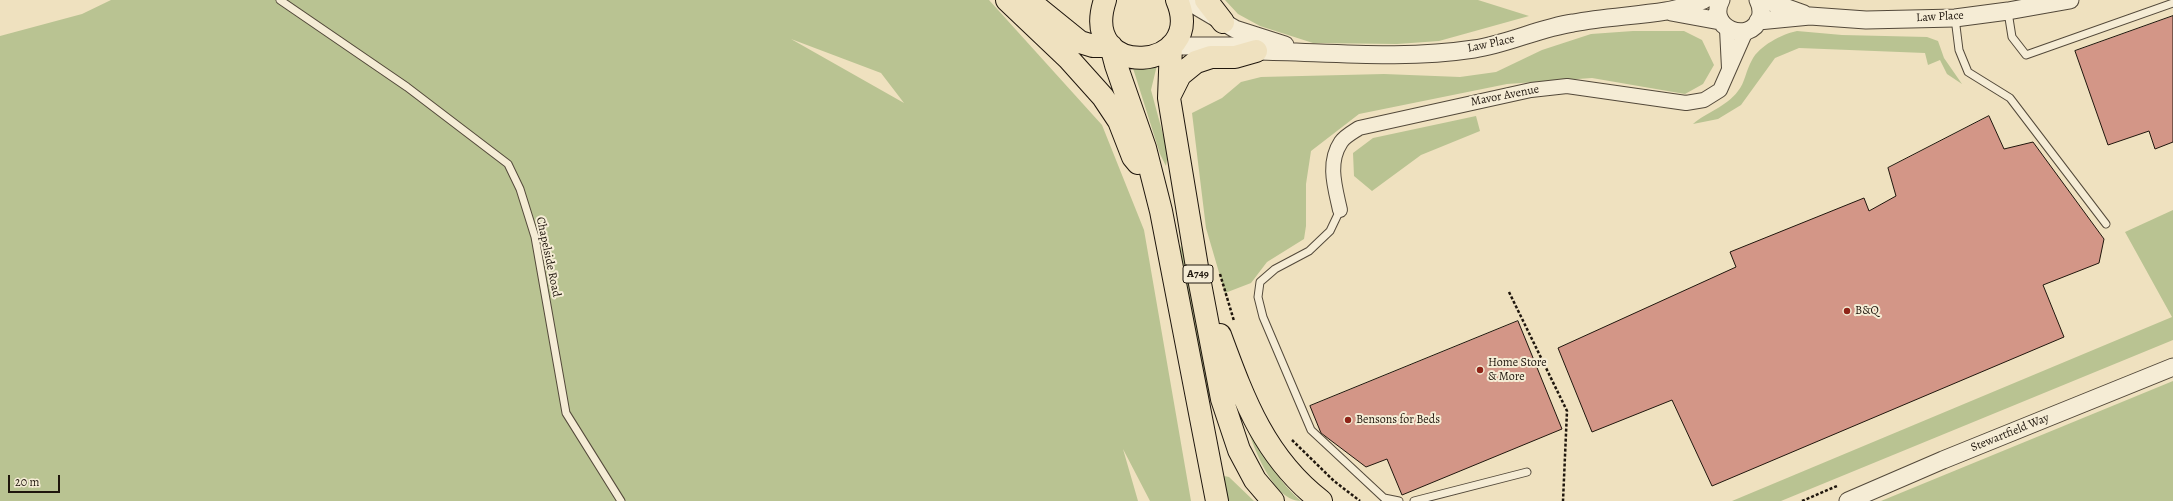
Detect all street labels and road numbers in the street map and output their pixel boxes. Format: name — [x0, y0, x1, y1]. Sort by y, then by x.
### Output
street label: Law Place — [1916, 9, 1964, 25]
street label: Law Place — [1466, 32, 1516, 56]
street label: Mavor Avenue — [1470, 82, 1540, 110]
street label: Chapelside Road — [532, 216, 564, 298]
road number: A749 — [1183, 265, 1213, 283]
street label: Stewartfield Way — [1969, 411, 2051, 455]

